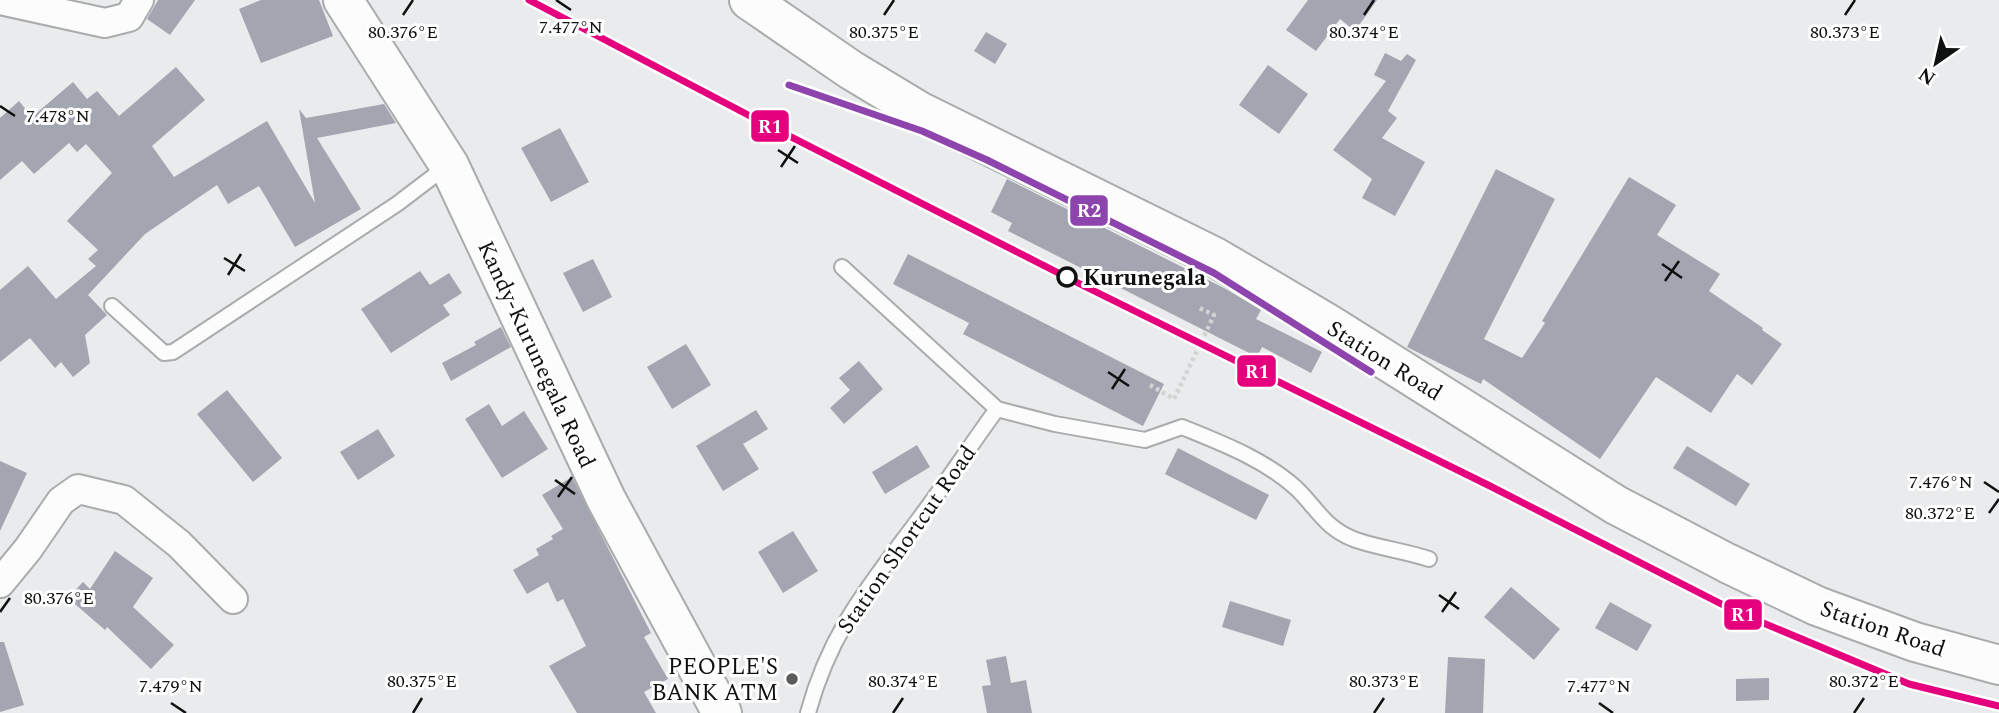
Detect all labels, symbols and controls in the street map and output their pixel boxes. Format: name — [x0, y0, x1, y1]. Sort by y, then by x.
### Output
text: 7.477°N — [539, 14, 603, 41]
text: 80.376°E — [368, 19, 438, 46]
text: 80.375°E — [849, 19, 919, 46]
text: 80.374°E — [1329, 19, 1399, 46]
text: 80.373°E — [1810, 19, 1880, 46]
north arrow — [1901, 28, 1971, 98]
text: N — [1913, 59, 1942, 92]
text: 7.478°N — [26, 103, 90, 130]
line badge: R1 — [750, 109, 790, 143]
text: R1 — [758, 113, 782, 142]
line badge: R2 — [1069, 194, 1109, 227]
text: R2 — [1077, 197, 1101, 226]
street label: Kandy-Kurunegala Road — [467, 235, 604, 474]
place label: Kurunegala — [1083, 261, 1206, 296]
marker: Kurunegala — [1057, 267, 1077, 287]
street label: Station Road — [1320, 312, 1449, 411]
line badge: R1 — [1236, 354, 1277, 388]
text: R1 — [1245, 358, 1269, 387]
street label: Station Shortcut Road — [829, 438, 986, 642]
text: 7.476°N — [1909, 469, 1973, 496]
text: 80.372°E — [1905, 500, 1975, 527]
text: 80.376°E — [24, 585, 94, 612]
street label: Station Road — [1815, 592, 1950, 667]
line badge: R1 — [1723, 598, 1763, 631]
text: R1 — [1731, 601, 1755, 630]
place label: PEOPLE'S BANK ATM — [652, 650, 778, 711]
text: 80.375°E — [387, 668, 457, 695]
text: 80.374°E — [868, 668, 938, 695]
text: 80.373°E — [1349, 668, 1419, 695]
text: 80.372°E — [1829, 668, 1899, 695]
marker: PEOPLE'S BANK ATM — [784, 671, 800, 687]
text: 7.479°N — [139, 673, 203, 700]
text: 7.477°N — [1567, 673, 1631, 700]

